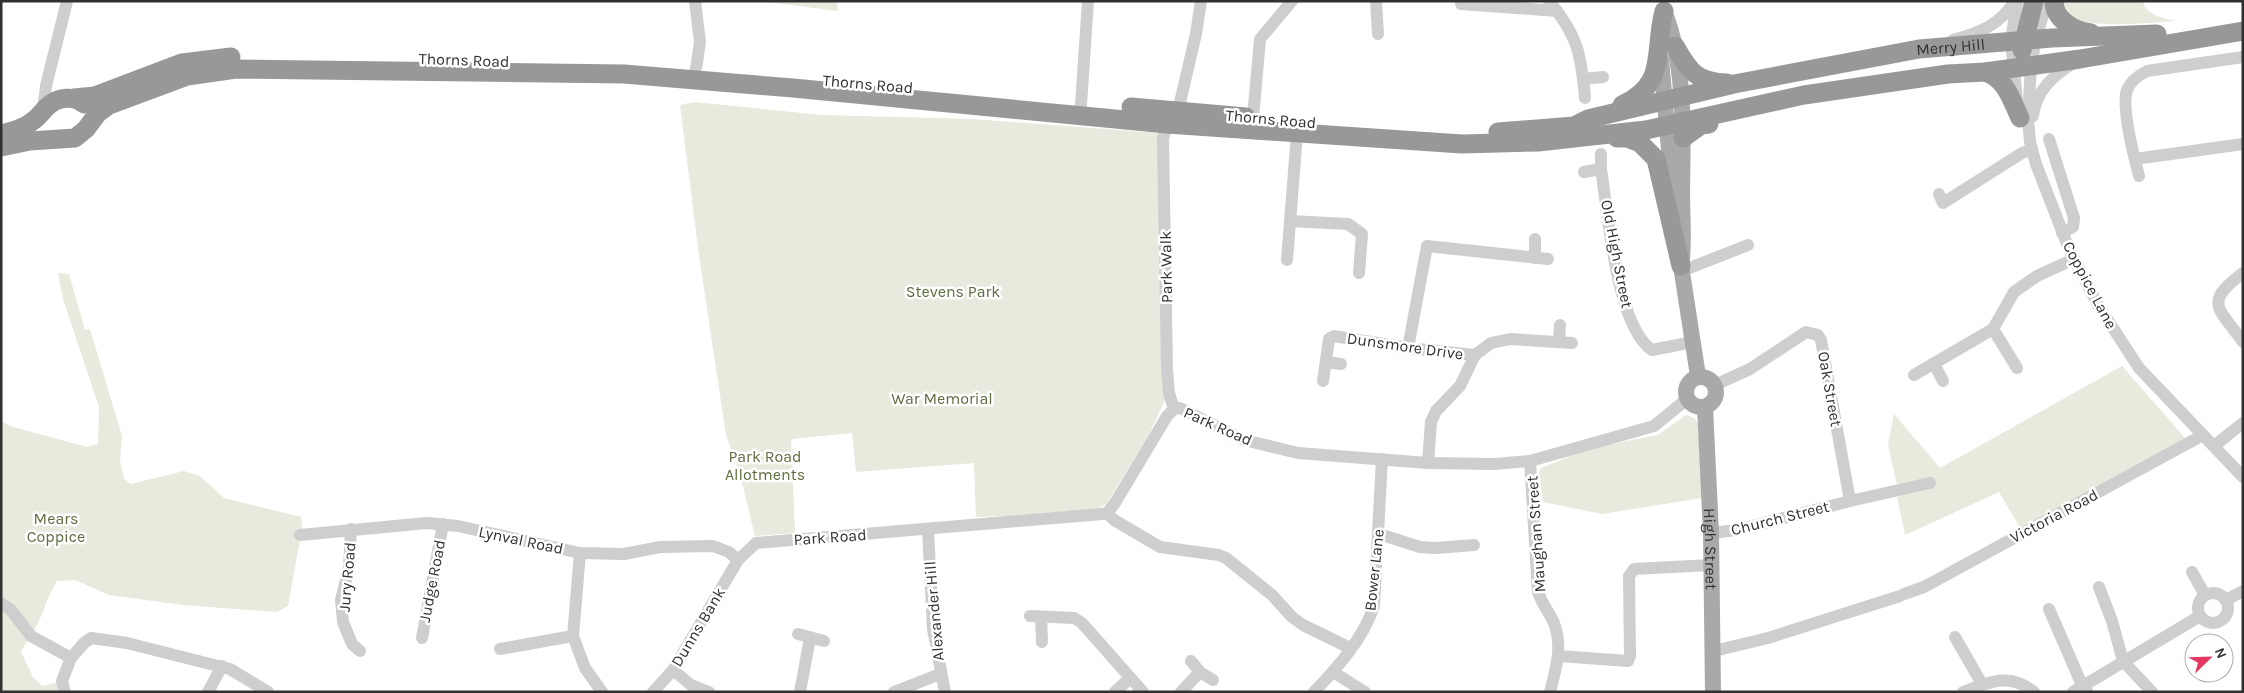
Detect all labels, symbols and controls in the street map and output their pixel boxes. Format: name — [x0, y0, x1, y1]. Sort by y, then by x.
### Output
street label: Merry Hill — [1915, 34, 1986, 59]
street label: Thorns Road — [418, 49, 510, 71]
street label: Thorns Road — [822, 71, 914, 97]
street label: Thorns Road — [1225, 106, 1317, 132]
street label: Old High Street — [1597, 198, 1637, 310]
street label: Park Walk — [1156, 231, 1176, 303]
street label: Coppice Lane — [2059, 238, 2121, 332]
park label: Stevens Park — [906, 282, 1000, 301]
street label: Dunsmore Drive — [1346, 328, 1464, 364]
street label: Oak Street — [1814, 350, 1846, 428]
park label: War Memorial — [891, 389, 993, 408]
street label: Park Road — [1181, 402, 1255, 450]
park label: Park Road Allotments — [725, 447, 805, 484]
street label: Maughan Street — [1522, 475, 1550, 593]
street label: Victoria Road — [2007, 485, 2101, 547]
street label: Church Street — [1729, 497, 1831, 539]
street label: High Street — [1700, 507, 1721, 590]
park label: Mears Coppice — [27, 509, 85, 546]
street label: Lynval Road — [477, 522, 565, 558]
street label: Park Road — [793, 525, 867, 549]
street label: Bower Lane — [1360, 528, 1388, 612]
street label: Judge Road — [415, 538, 449, 624]
street label: Jury Road — [334, 541, 360, 613]
street label: Alexander Hill — [920, 560, 948, 662]
street label: Dunns Bank — [667, 584, 729, 670]
north arrow — [2184, 633, 2234, 683]
text: N — [2211, 645, 2230, 661]

